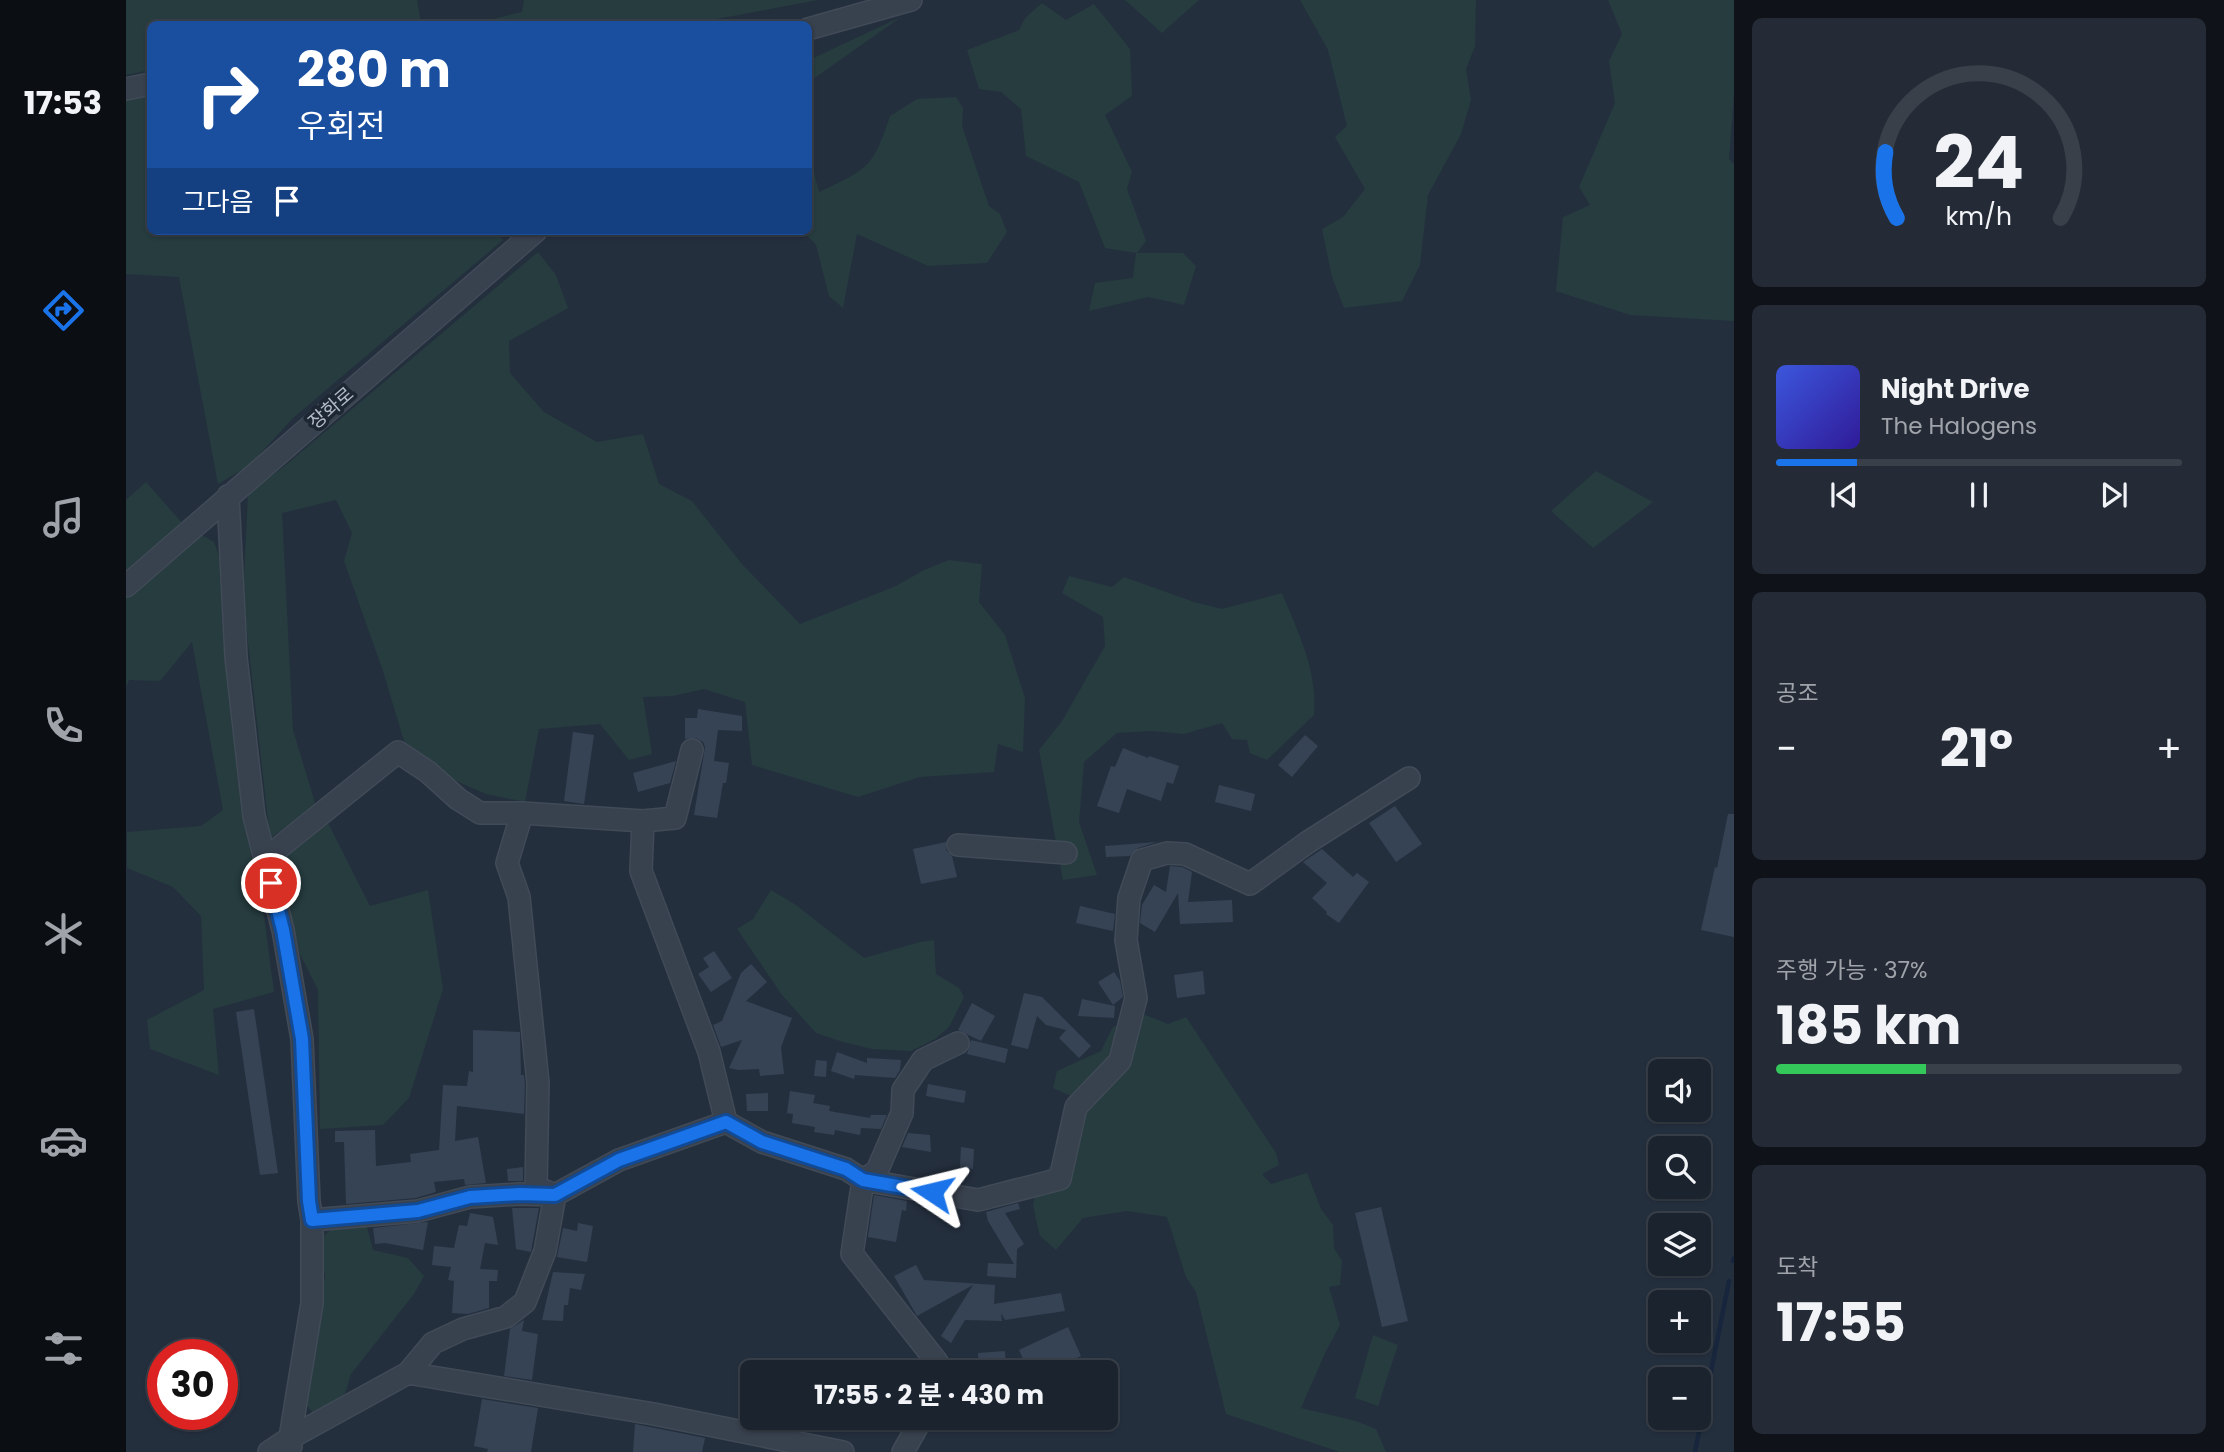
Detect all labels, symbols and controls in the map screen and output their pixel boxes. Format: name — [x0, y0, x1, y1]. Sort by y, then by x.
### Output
text: 280 m — [297, 36, 451, 104]
icon: right — [182, 49, 273, 140]
text: 17:53 — [24, 80, 102, 125]
text: 우회전 — [297, 103, 385, 148]
text: 24 — [1934, 113, 2024, 214]
icon: arrive — [268, 182, 306, 220]
text: 그다음 — [182, 184, 254, 220]
text: km/h — [1946, 199, 2012, 234]
icon: directions — [39, 286, 88, 335]
text: Night Drive — [1881, 371, 2029, 407]
street label: 장화로 — [302, 381, 360, 435]
text: The Halogens — [1881, 410, 2037, 442]
icon: previous — [1825, 476, 1863, 514]
icon: pause — [1960, 476, 1998, 514]
icon: next — [2095, 476, 2133, 514]
icon: music — [39, 493, 88, 542]
text: 공조 — [1776, 677, 1818, 709]
icon: phone — [39, 701, 88, 750]
text: 21° — [1940, 712, 2013, 785]
text: − — [1776, 722, 1797, 775]
text: + — [2156, 722, 2182, 775]
pin — [241, 853, 301, 913]
icon: arrive — [252, 864, 290, 902]
icon: climate — [39, 909, 88, 958]
text: 주행 가능 · 37% — [1776, 954, 1928, 986]
text: 185 km — [1776, 989, 1961, 1062]
map controls — [1648, 1059, 1711, 1430]
button: sound — [1648, 1059, 1711, 1122]
icon: car — [39, 1116, 88, 1165]
button: search — [1648, 1136, 1711, 1199]
position arrow — [895, 1155, 969, 1229]
button: layers — [1648, 1213, 1711, 1276]
text: 도착 — [1776, 1251, 1818, 1283]
text: 17:55 — [1776, 1286, 1906, 1359]
button: + — [1648, 1290, 1711, 1353]
icon: filters — [39, 1324, 88, 1373]
speed limit sign: 30 — [147, 1339, 238, 1430]
button: − — [1648, 1367, 1711, 1430]
text: 17:55 · 2 분 · 430 m — [814, 1377, 1044, 1413]

